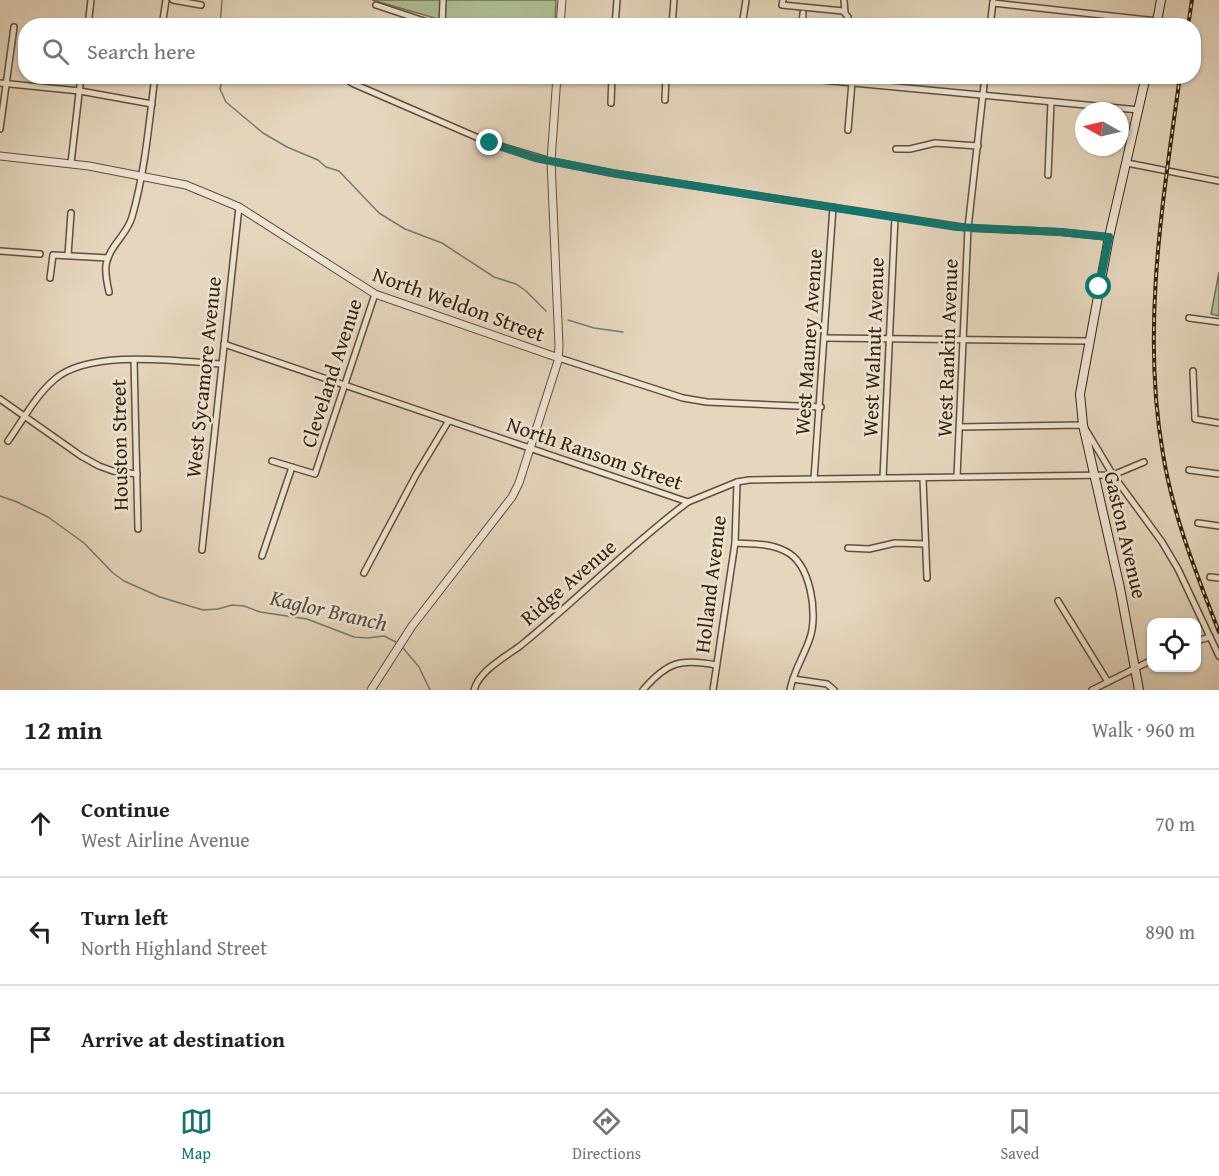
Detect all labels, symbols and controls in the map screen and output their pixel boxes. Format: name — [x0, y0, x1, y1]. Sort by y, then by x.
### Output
search box — [18, 18, 1201, 84]
icon: search — [39, 35, 72, 68]
text: Search here — [87, 35, 196, 67]
north arrow — [1075, 102, 1129, 156]
route end — [476, 129, 502, 155]
street label: West Mauney Avenue — [786, 247, 830, 436]
street label: West Walnut Avenue — [854, 256, 892, 437]
street label: North Weldon Street — [369, 258, 550, 350]
street label: West Rankin Avenue — [928, 258, 966, 438]
route start — [1085, 273, 1111, 299]
street label: West Sycamore Avenue — [177, 275, 229, 479]
street label: Cleveland Avenue — [292, 294, 370, 451]
street label: Houston Street — [102, 378, 136, 511]
street label: North Ransom Street — [503, 408, 688, 498]
street label: Gaston Avenue — [1096, 468, 1156, 602]
street label: Holland Avenue — [686, 513, 734, 655]
street label: Ridge Avenue — [513, 531, 623, 633]
water label: Kaglor Branch — [266, 581, 391, 639]
map controls — [1147, 618, 1201, 672]
button: locate — [1147, 618, 1201, 672]
text: 12 min — [24, 710, 102, 749]
text: Walk · 960 m — [1092, 715, 1195, 744]
text: Continue — [81, 793, 170, 825]
icon: ahead — [24, 807, 57, 840]
text: 70 m — [1155, 809, 1195, 838]
text: West Airline Avenue — [81, 825, 250, 854]
text: Turn left — [81, 901, 168, 933]
icon: left — [24, 915, 57, 948]
text: 890 m — [1145, 917, 1195, 946]
text: North Highland Street — [81, 933, 267, 962]
icon: arrive — [24, 1023, 57, 1056]
text: Arrive at destination — [81, 1023, 285, 1055]
tab: Map — [180, 1105, 213, 1165]
tab: Directions — [572, 1105, 641, 1165]
tab: Saved — [1000, 1105, 1039, 1165]

